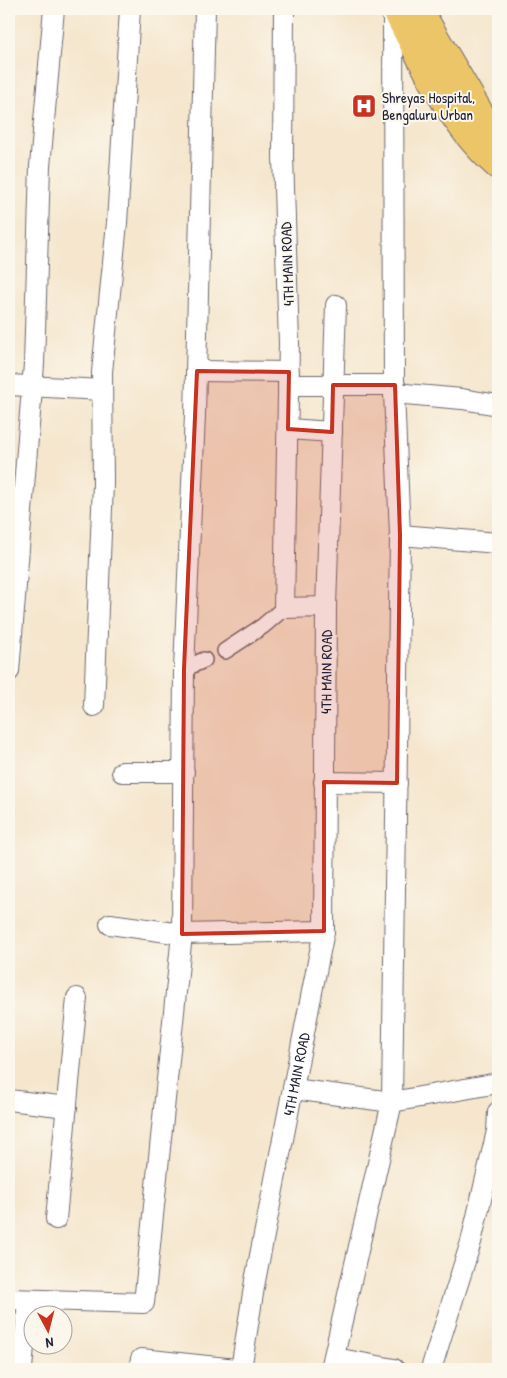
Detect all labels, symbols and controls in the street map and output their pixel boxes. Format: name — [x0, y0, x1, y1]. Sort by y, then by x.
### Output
place label: Shreyas Hospital, Bengaluru Urban — [382, 87, 475, 125]
hospital icon: Shreyas Hospital, Bengaluru Urban — [351, 93, 377, 119]
street label: 4TH MAIN ROAD — [275, 221, 299, 306]
street label: 4TH MAIN ROAD — [315, 629, 336, 714]
street label: 4TH MAIN ROAD — [277, 1030, 314, 1117]
north arrow — [22, 1306, 72, 1356]
text: N — [44, 1334, 55, 1353]

